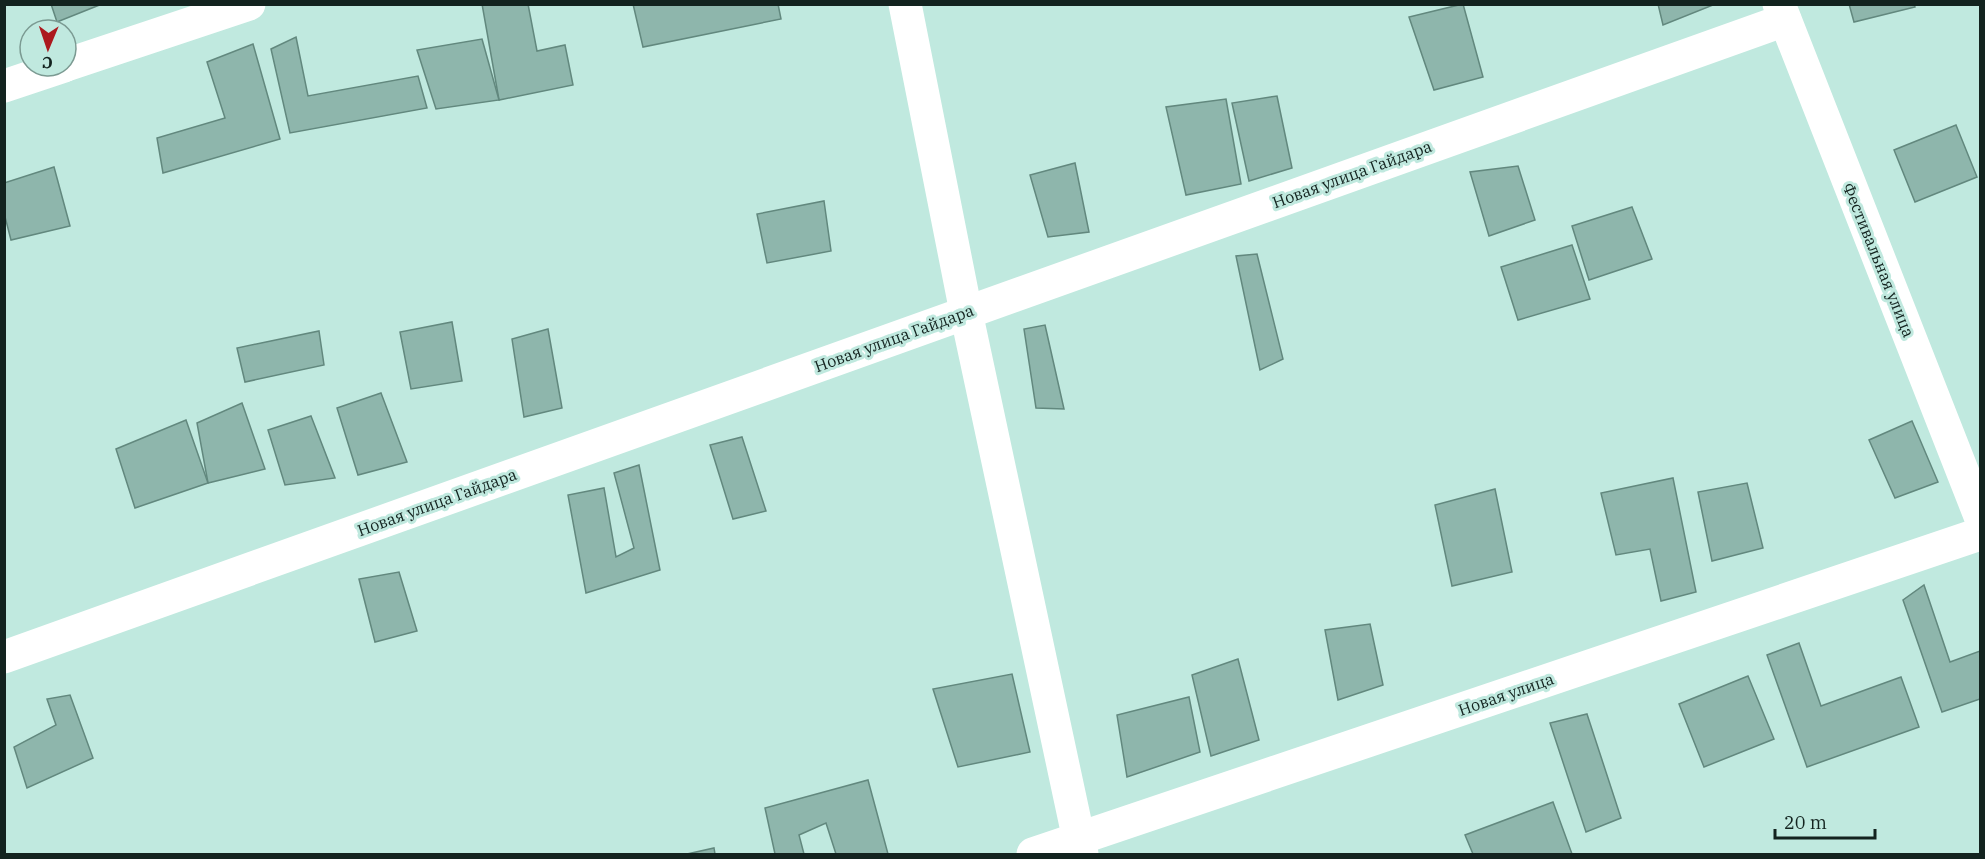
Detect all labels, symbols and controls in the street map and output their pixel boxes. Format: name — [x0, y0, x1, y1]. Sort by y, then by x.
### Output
north arrow — [18, 18, 78, 78]
text: С — [42, 53, 53, 73]
street label: Новая улица Гайдара — [1270, 136, 1435, 212]
street label: Фестивальная улица — [1839, 180, 1919, 340]
street label: Новая улица Гайдара — [812, 300, 977, 376]
street label: Новая улица Гайдара — [355, 464, 520, 540]
street label: Новая улица — [1456, 668, 1557, 720]
scale bar — [1775, 802, 1876, 840]
text: 20 m — [1784, 811, 1827, 834]

